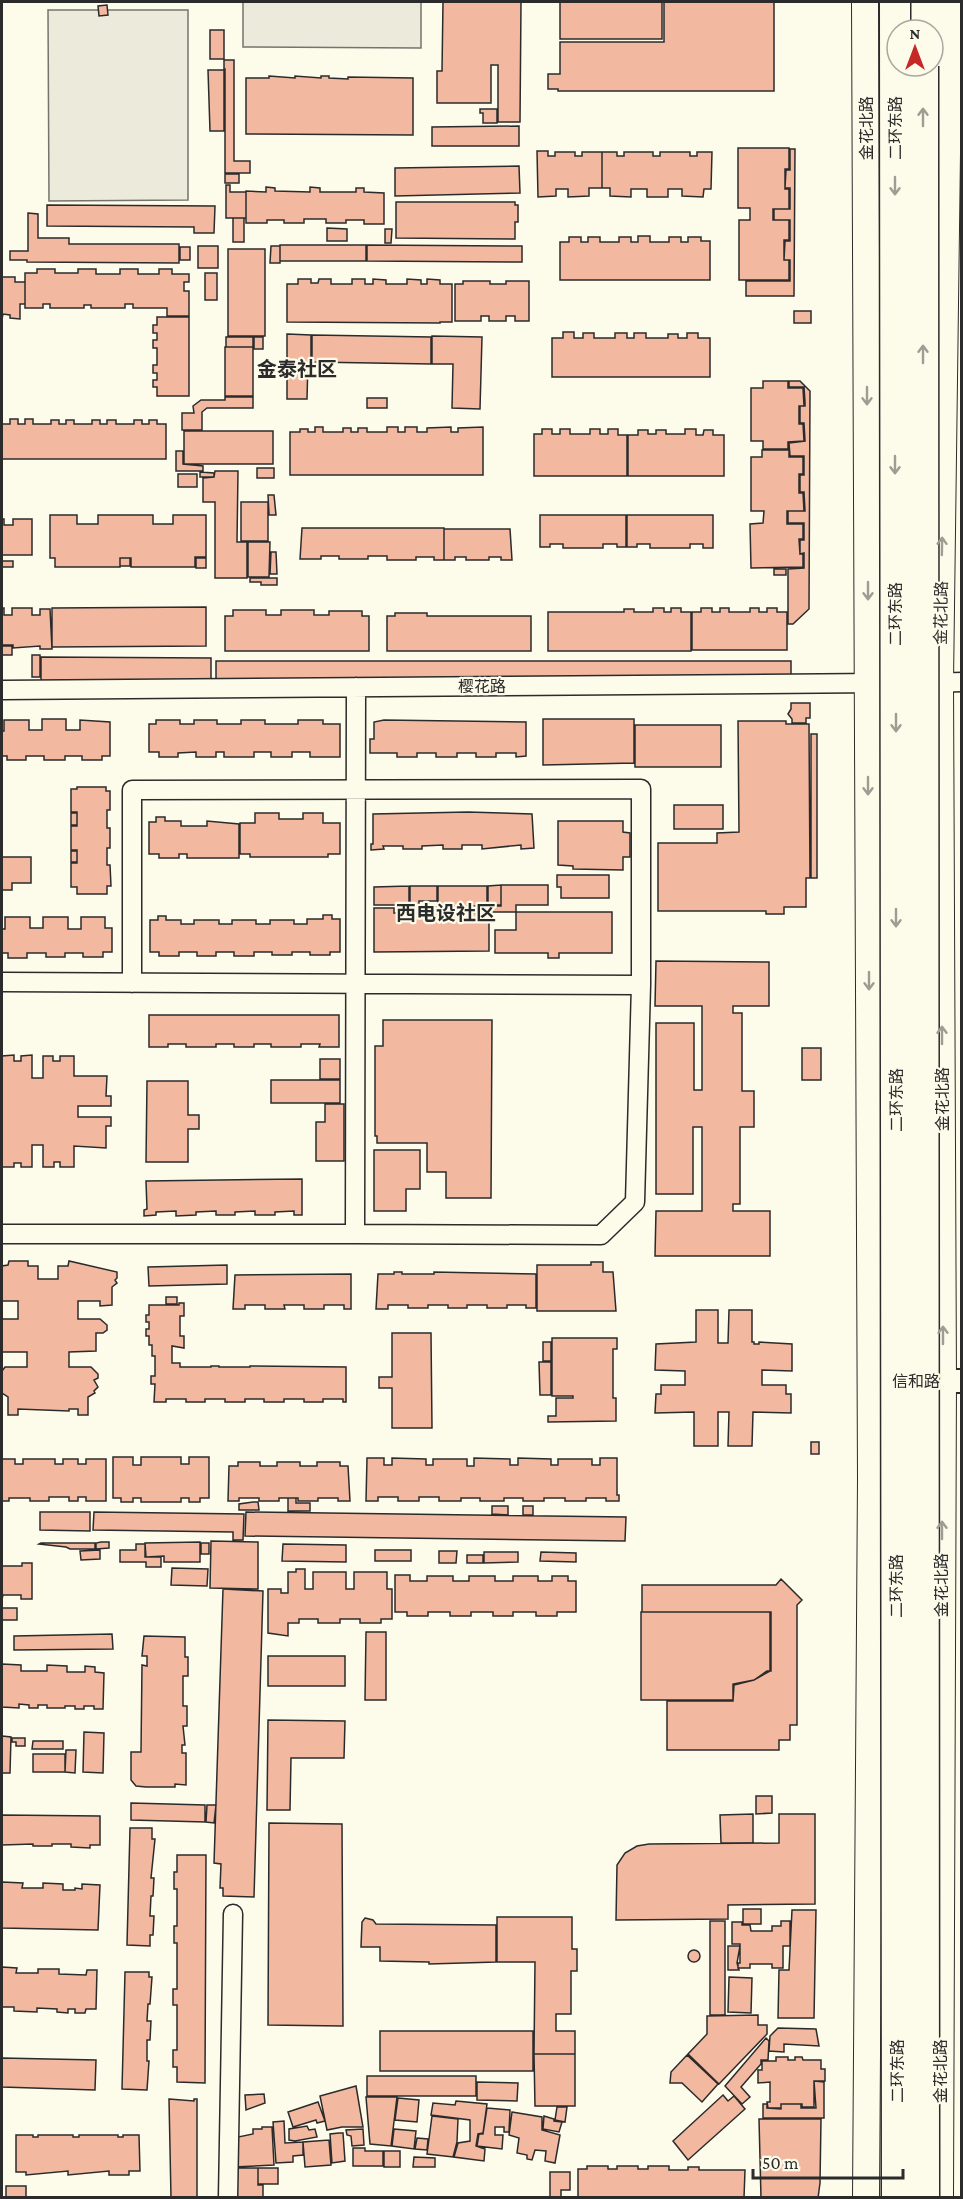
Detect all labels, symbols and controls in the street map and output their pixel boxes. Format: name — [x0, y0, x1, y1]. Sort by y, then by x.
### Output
north arrow — [885, 18, 945, 78]
text: N — [910, 25, 921, 42]
street label: 金花北路 — [858, 96, 875, 160]
street label: 二环东路 — [887, 96, 904, 160]
one-way arrow — [917, 108, 929, 128]
one-way arrow — [889, 175, 901, 195]
one-way arrow — [917, 345, 929, 365]
district label: 金泰社区 — [257, 358, 337, 380]
one-way arrow — [861, 385, 873, 405]
one-way arrow — [889, 454, 901, 474]
one-way arrow — [936, 537, 948, 557]
one-way arrow — [862, 580, 874, 600]
street label: 金花北路 — [932, 581, 950, 645]
street label: 二环东路 — [887, 582, 904, 646]
street label: 樱花路 — [458, 678, 506, 695]
one-way arrow — [890, 712, 902, 732]
one-way arrow — [862, 775, 874, 795]
district label: 西电设社区 — [396, 902, 496, 924]
one-way arrow — [890, 907, 902, 927]
one-way arrow — [863, 970, 875, 990]
one-way arrow — [936, 1026, 947, 1046]
street label: 金花北路 — [934, 1067, 951, 1131]
street label: 二环东路 — [888, 1068, 905, 1132]
one-way arrow — [937, 1326, 949, 1346]
street label: 信和路 — [892, 1373, 940, 1390]
one-way arrow — [936, 1521, 948, 1541]
street label: 金花北路 — [933, 1553, 950, 1617]
street label: 二环东路 — [888, 1554, 905, 1618]
street label: 二环东路 — [889, 2039, 906, 2103]
street label: 金花北路 — [932, 2039, 949, 2103]
scale bar — [753, 2142, 903, 2180]
text: 50 m — [762, 2153, 799, 2173]

